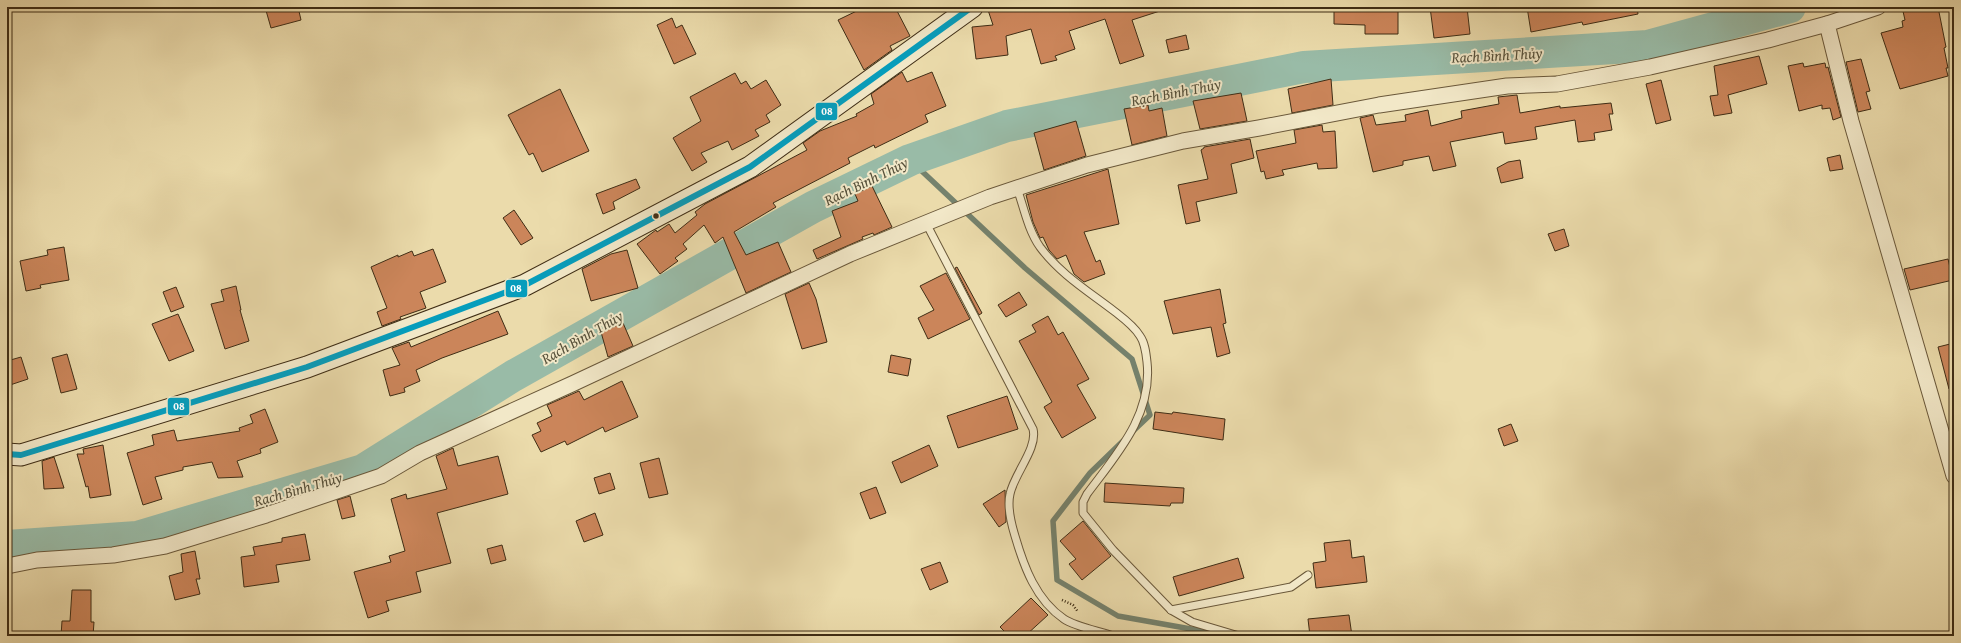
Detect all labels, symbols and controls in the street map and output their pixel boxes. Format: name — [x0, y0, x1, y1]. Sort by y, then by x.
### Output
water label: Rạch Bình Thủy — [1450, 42, 1543, 68]
water label: Rạch Bình Thủy — [1128, 73, 1223, 111]
line badge: 08 — [815, 102, 838, 121]
text: 08 — [821, 103, 833, 119]
water label: Rạch Bình Thủy — [820, 152, 912, 211]
unlabelled marker — [651, 211, 661, 221]
line badge: 08 — [505, 279, 528, 298]
text: 08 — [510, 280, 522, 296]
water label: Rạch Bình Thủy — [536, 305, 627, 369]
line badge: 08 — [167, 397, 190, 416]
text: 08 — [173, 398, 185, 414]
water label: Rạch Bình Thủy — [250, 466, 345, 512]

